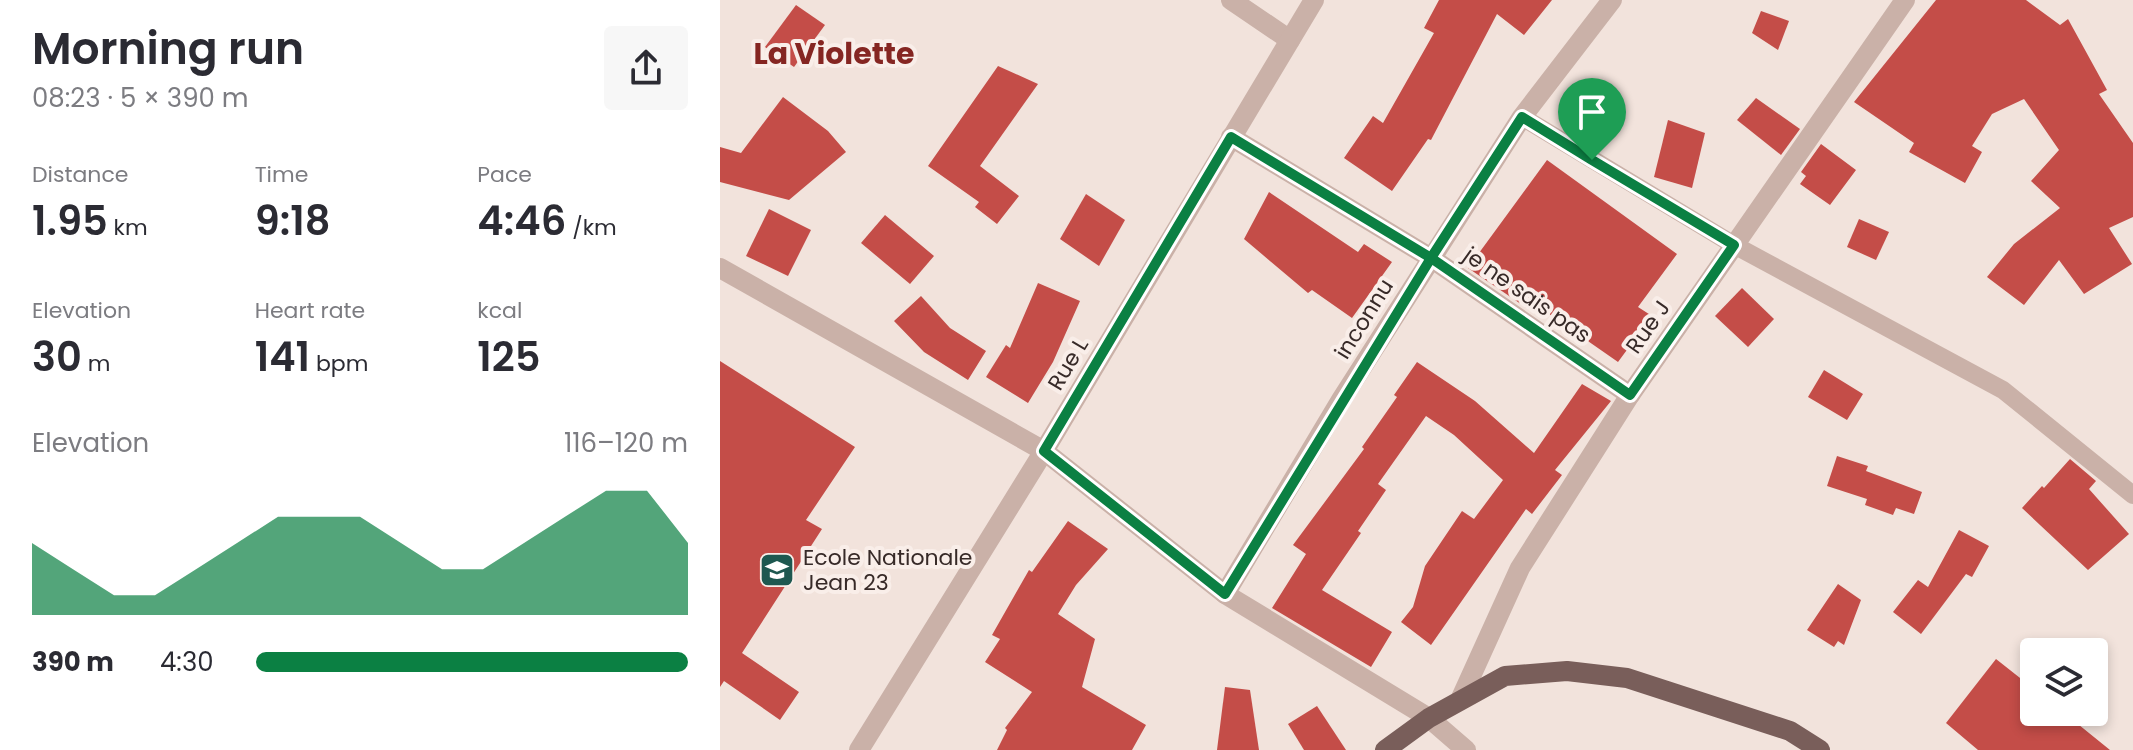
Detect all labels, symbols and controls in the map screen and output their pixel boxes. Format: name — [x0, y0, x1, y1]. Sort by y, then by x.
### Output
text: Morning run — [32, 18, 304, 79]
button: share — [604, 26, 688, 110]
district label: La Violette — [753, 32, 915, 75]
pin — [1558, 78, 1626, 160]
text: 08:23 · 5 × 390 m — [32, 80, 249, 116]
icon: arrive — [1570, 90, 1614, 134]
text: Distance — [32, 159, 128, 190]
text: Time — [255, 159, 308, 190]
text: Pace — [477, 159, 532, 190]
text: 1.95 — [32, 193, 108, 249]
text: 9:18 — [255, 193, 330, 249]
text: 4:46 — [477, 193, 566, 249]
text: km — [108, 212, 148, 243]
text: /km — [566, 212, 617, 243]
street label: je ne sais pas — [1456, 239, 1597, 350]
street label: inconnu — [1327, 273, 1401, 365]
street label: Rue J — [1618, 294, 1678, 360]
text: Elevation — [32, 295, 131, 326]
text: Heart rate — [255, 295, 365, 326]
text: kcal — [477, 295, 522, 326]
text: 30 — [32, 329, 82, 385]
text: 141 — [255, 329, 310, 385]
text: 125 — [477, 329, 541, 385]
street label: Rue L — [1040, 331, 1096, 396]
text: m — [82, 348, 110, 379]
text: bpm — [310, 348, 368, 379]
text: Elevation — [32, 425, 149, 461]
text: 116–120 m — [564, 425, 688, 461]
place label: Ecole Nationale Jean 23 — [803, 542, 973, 598]
school or university icon: Ecole Nationale Jean 23 — [758, 551, 796, 589]
map controls — [2020, 638, 2108, 726]
button: layers — [2020, 638, 2108, 726]
text: 390 m — [32, 644, 114, 680]
text: 4:30 — [160, 644, 214, 680]

